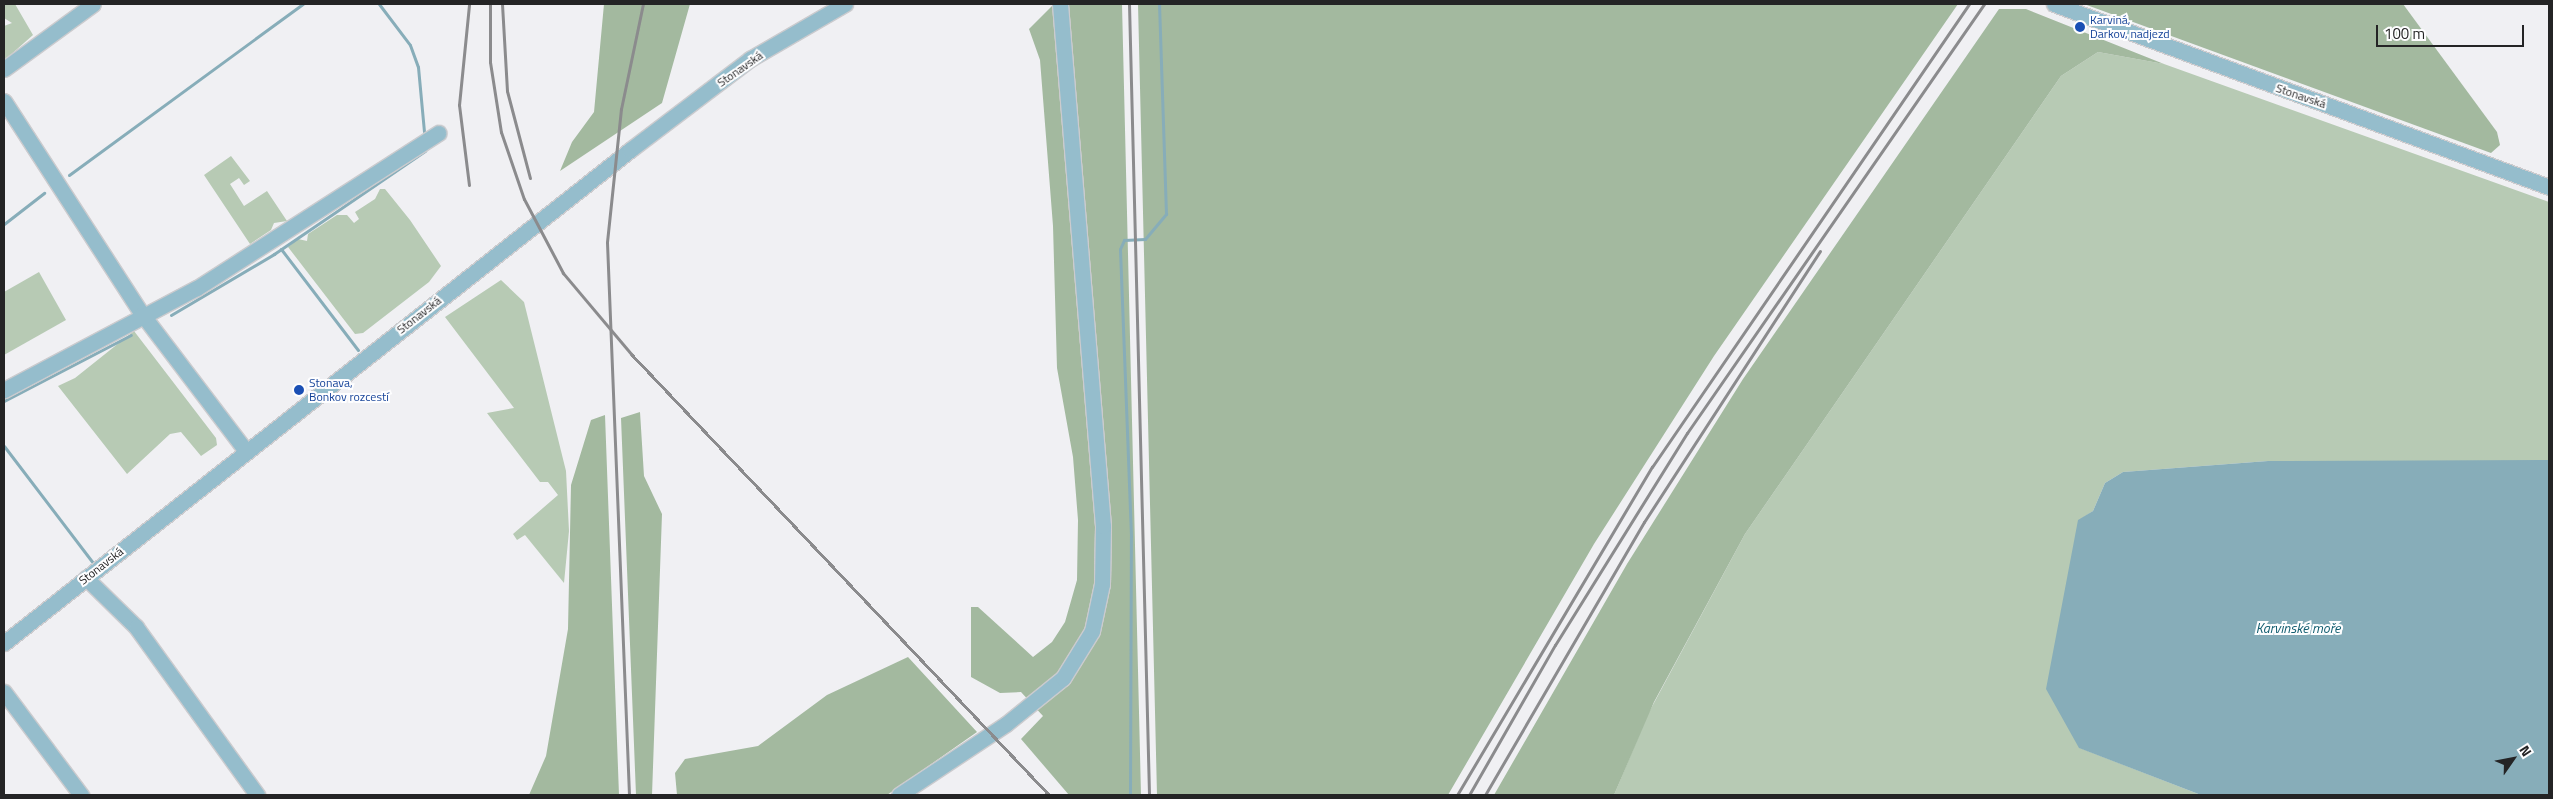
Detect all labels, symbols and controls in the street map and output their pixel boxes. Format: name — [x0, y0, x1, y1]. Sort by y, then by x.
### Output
place label: Karviná, Darkov, nadjezd — [2090, 13, 2170, 41]
scale bar — [2378, 15, 2526, 47]
marker: Karviná, Darkov, nadjezd — [2074, 21, 2086, 33]
text: 100 m — [2384, 22, 2425, 45]
street label: Stonavská — [714, 48, 766, 90]
street label: Stonavská — [2274, 81, 2328, 111]
street label: Stonavská — [394, 293, 444, 337]
place label: Stonava, Bonkov rozcestí — [309, 376, 389, 404]
marker: Stonava, Bonkov rozcestí — [293, 384, 305, 396]
street label: Stonavská — [76, 544, 126, 588]
water label: Karvinské moře — [2256, 620, 2340, 636]
north arrow — [2488, 734, 2538, 784]
text: N — [2515, 741, 2537, 760]

